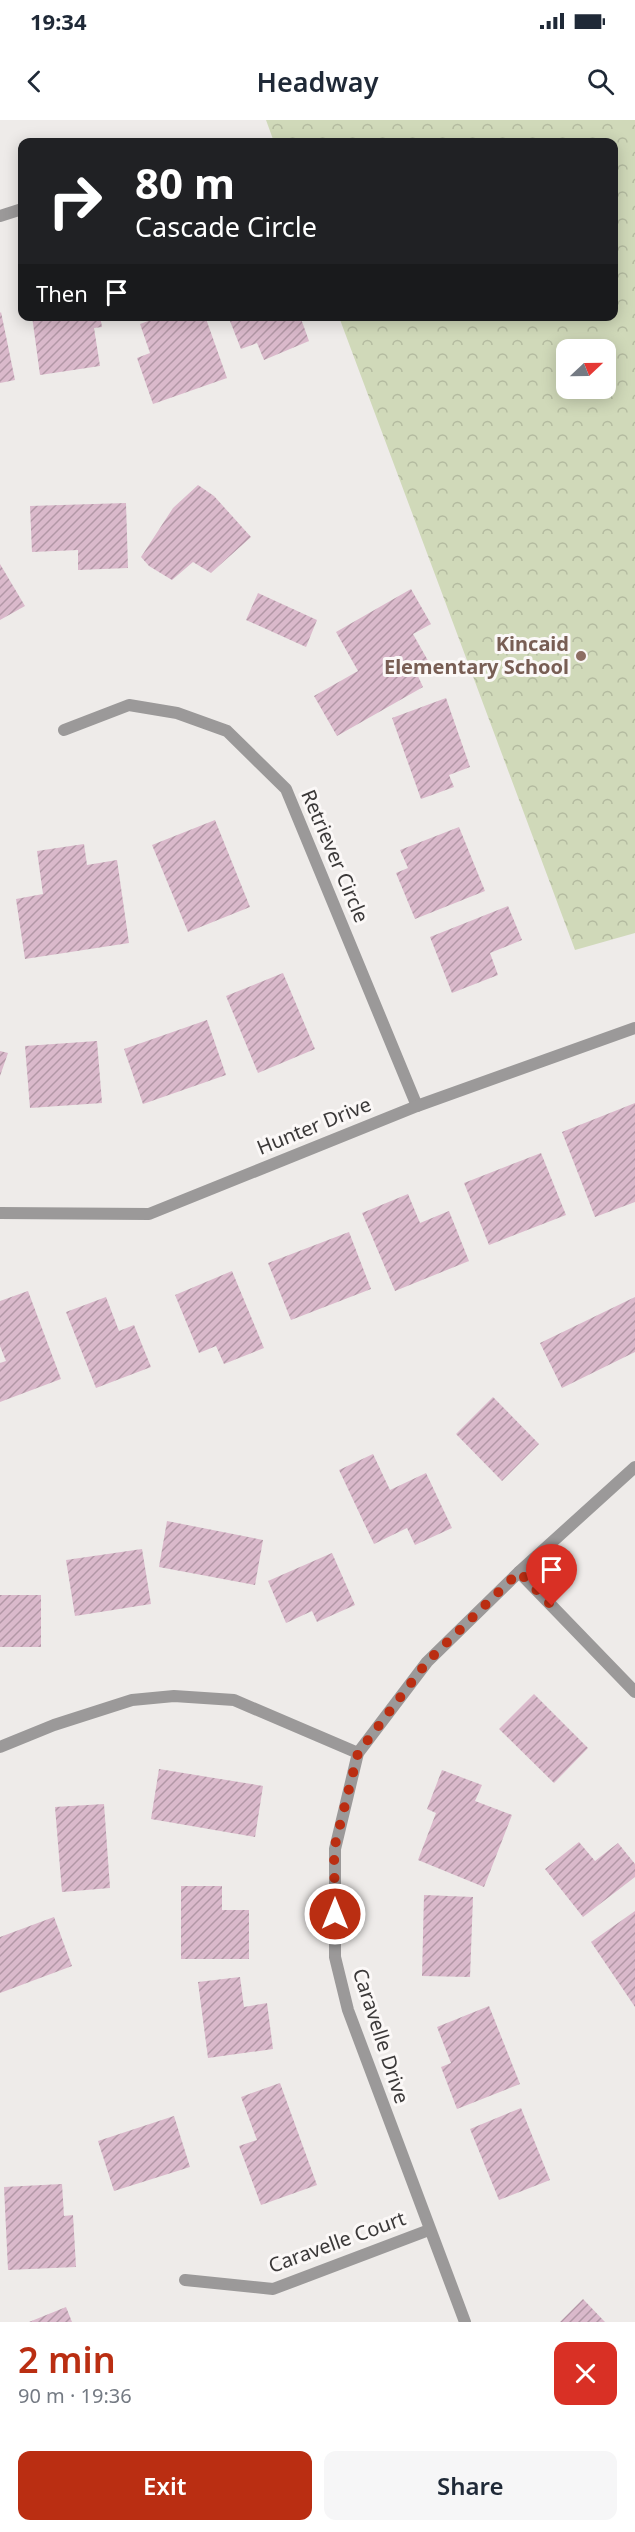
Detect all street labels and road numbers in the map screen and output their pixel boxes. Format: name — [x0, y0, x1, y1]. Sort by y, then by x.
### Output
street label: Retriever Circle — [295, 785, 376, 926]
street label: Hunter Drive — [253, 1090, 375, 1161]
street label: Caravelle Drive — [347, 1965, 416, 2107]
street label: Caravelle Court — [265, 2204, 409, 2279]

